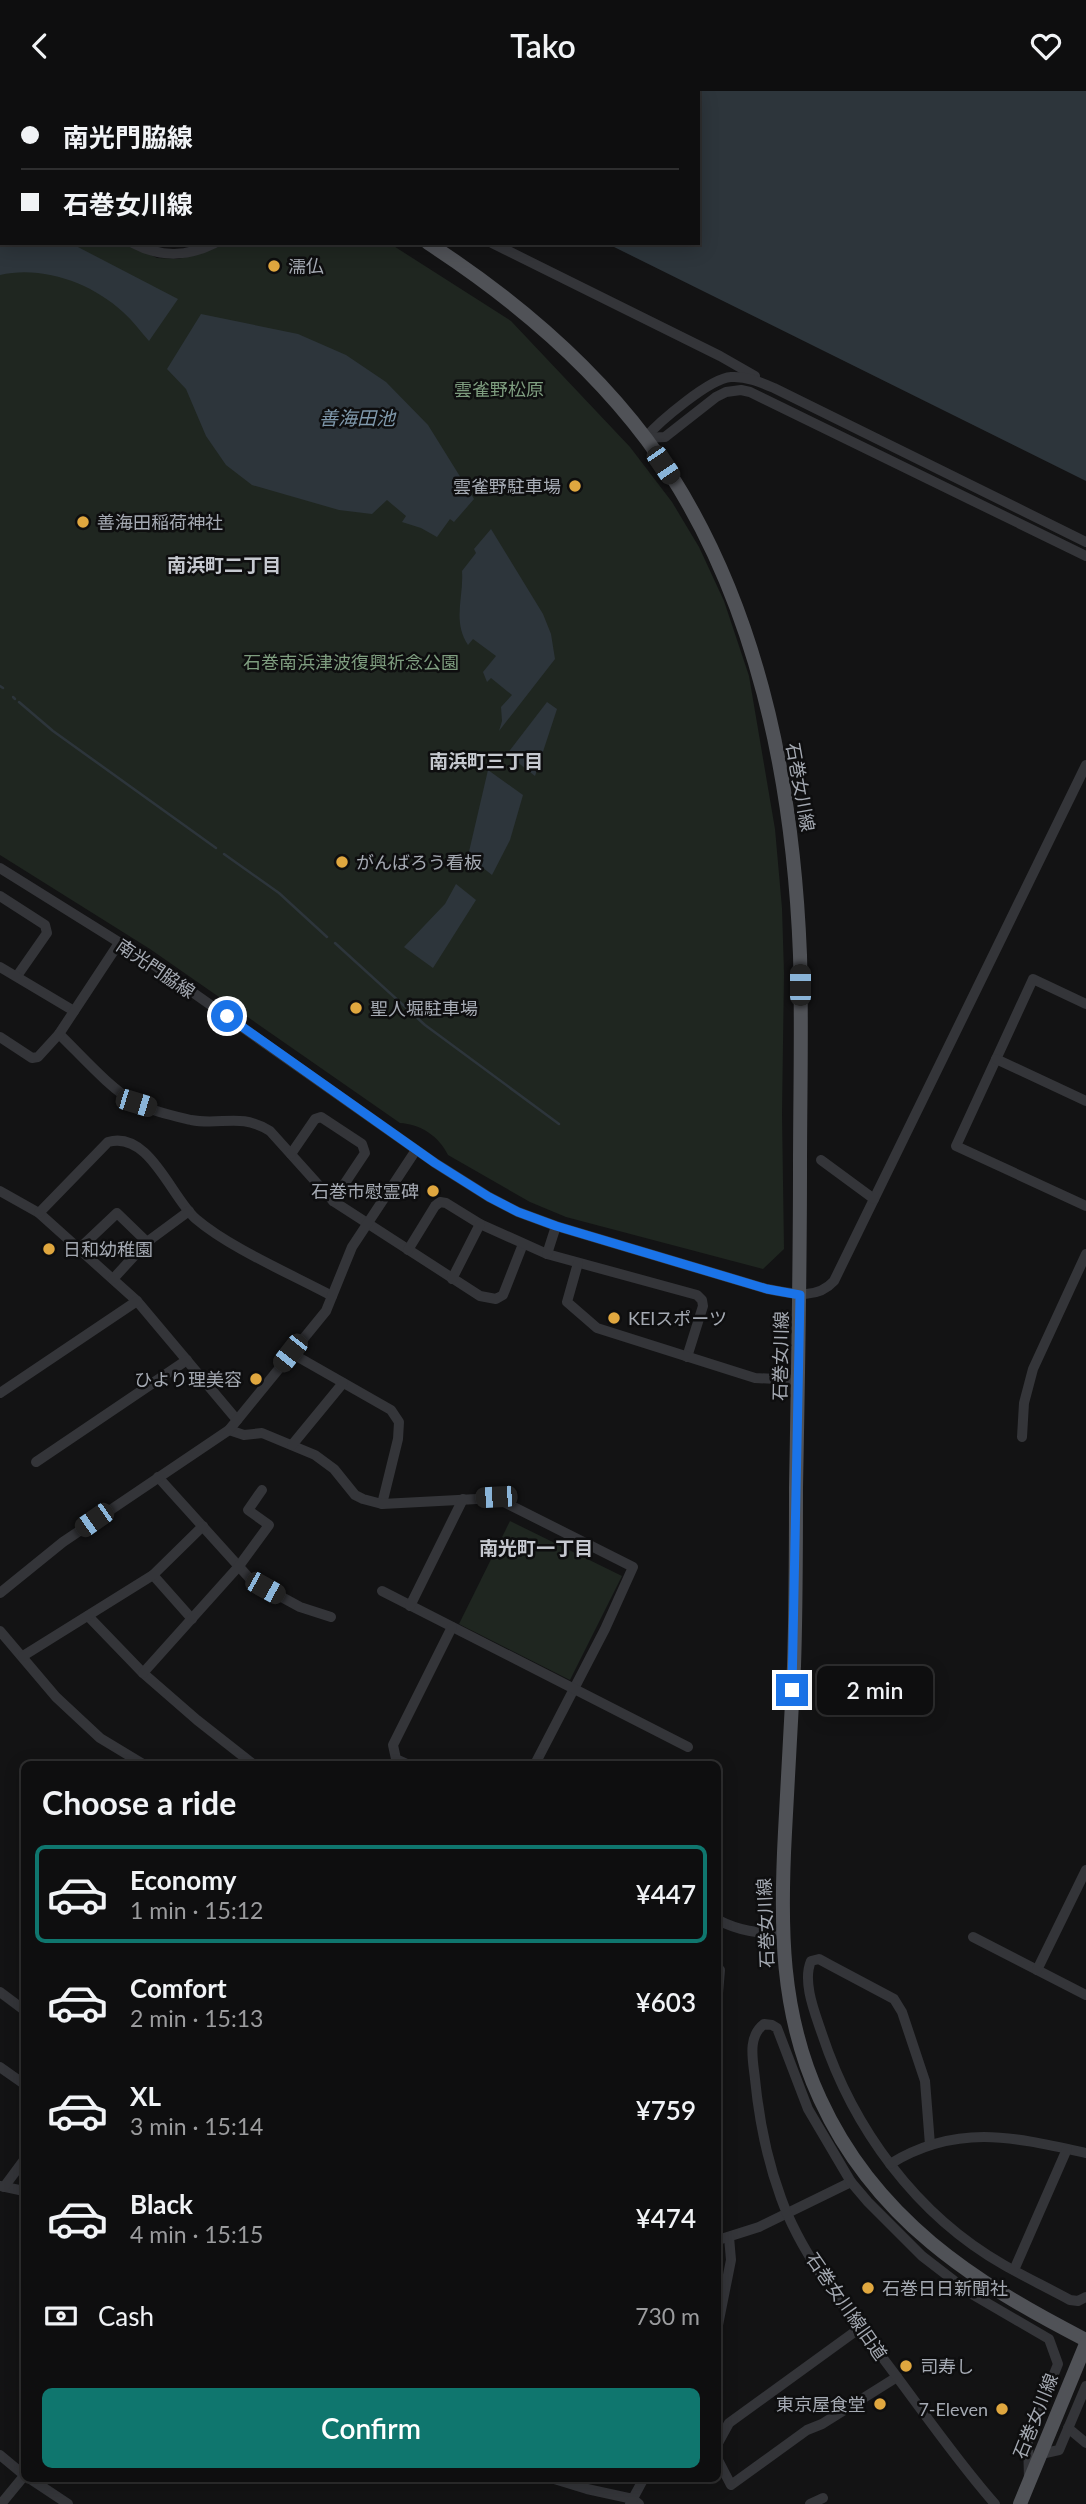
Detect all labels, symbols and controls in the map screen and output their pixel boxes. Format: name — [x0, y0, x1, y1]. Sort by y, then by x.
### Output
text: Tako — [510, 26, 576, 65]
icon: back — [21, 27, 59, 65]
icon: heart — [1027, 27, 1065, 65]
text: 南光門脇線 — [63, 121, 193, 153]
text: 石巻女川線 — [63, 188, 193, 220]
place label: 濡仏 — [288, 255, 324, 277]
marker: 濡仏 — [266, 258, 282, 274]
park label: 雲雀野松原 — [454, 378, 544, 400]
water label: 善海田池 — [319, 406, 397, 429]
car — [643, 442, 684, 488]
place label: 雲雀野駐車場 — [453, 475, 561, 497]
marker: 雲雀野駐車場 — [567, 478, 583, 494]
place label: 善海田稲荷神社 — [97, 511, 223, 533]
marker: 善海田稲荷神社 — [75, 514, 91, 530]
district label: 南浜町二丁目 — [167, 553, 281, 576]
park label: 石巻南浜津波復興祈念公園 — [243, 651, 459, 673]
street label: 石巻女川線 — [782, 741, 820, 833]
district label: 南浜町三丁目 — [429, 749, 543, 772]
place label: がんばろう看板 — [356, 851, 482, 873]
marker: がんばろう看板 — [334, 854, 350, 870]
street label: 南光門脇線 — [113, 934, 199, 1002]
car — [790, 964, 811, 1006]
place label: 聖人堀駐車場 — [370, 997, 478, 1019]
route start — [211, 1000, 243, 1032]
marker: 聖人堀駐車場 — [348, 1000, 364, 1016]
car — [113, 1087, 160, 1119]
place label: 石巻市慰霊碑 — [311, 1180, 419, 1202]
marker: 石巻市慰霊碑 — [425, 1183, 441, 1199]
place label: 日和幼稚園 — [63, 1238, 153, 1260]
marker: 日和幼稚園 — [41, 1241, 57, 1257]
place label: KEIスポーツ — [628, 1307, 727, 1329]
marker: KEIスポーツ — [606, 1310, 622, 1326]
street label: 石巻女川線 — [768, 1311, 792, 1401]
car — [269, 1330, 312, 1376]
place label: ひより理美容 — [134, 1368, 242, 1390]
marker: ひより理美容 — [248, 1371, 264, 1387]
car — [475, 1485, 518, 1509]
car — [71, 1499, 118, 1541]
district label: 南光町一丁目 — [479, 1536, 593, 1559]
car — [242, 1569, 289, 1607]
callout: 2 min — [816, 1665, 932, 1715]
route end — [776, 1674, 808, 1706]
text: 2 min — [847, 1676, 903, 1704]
text: Choose a ride — [42, 1783, 236, 1822]
icon: car — [46, 1863, 109, 1926]
text: Economy — [130, 1864, 236, 1896]
text: ¥447 — [636, 1878, 696, 1910]
street label: 石巻女川線 — [752, 1878, 778, 1968]
text: 1 min · 15:12 — [130, 1896, 263, 1924]
icon: car — [46, 1971, 109, 2034]
text: Comfort — [130, 1972, 227, 2004]
text: ¥603 — [636, 1986, 696, 2018]
text: 2 min · 15:13 — [130, 2004, 263, 2032]
icon: car — [46, 2079, 109, 2142]
text: XL — [130, 2080, 161, 2112]
text: ¥759 — [636, 2094, 696, 2126]
text: 3 min · 15:14 — [130, 2112, 263, 2140]
icon: car — [46, 2187, 109, 2250]
text: Black — [130, 2188, 193, 2220]
text: ¥474 — [636, 2202, 696, 2234]
text: 4 min · 15:15 — [130, 2220, 263, 2248]
street label: 石巻女川線旧道 — [802, 2248, 892, 2364]
place label: 石巻日日新聞社 — [882, 2277, 1008, 2299]
marker: 石巻日日新聞社 — [860, 2280, 876, 2296]
icon: cash — [42, 2297, 80, 2335]
text: Cash — [98, 2300, 154, 2332]
text: 730 m — [635, 2302, 700, 2330]
place label: 司寿し — [920, 2355, 974, 2377]
marker: 司寿し — [898, 2358, 914, 2374]
street label: 石巻女川線 — [1008, 2370, 1062, 2462]
button: Confirm — [42, 2388, 700, 2468]
place label: 東京屋食堂 — [776, 2393, 866, 2415]
marker: 東京屋食堂 — [872, 2396, 888, 2412]
place label: 7-Eleven — [918, 2398, 988, 2420]
marker: 7-Eleven — [994, 2401, 1010, 2417]

